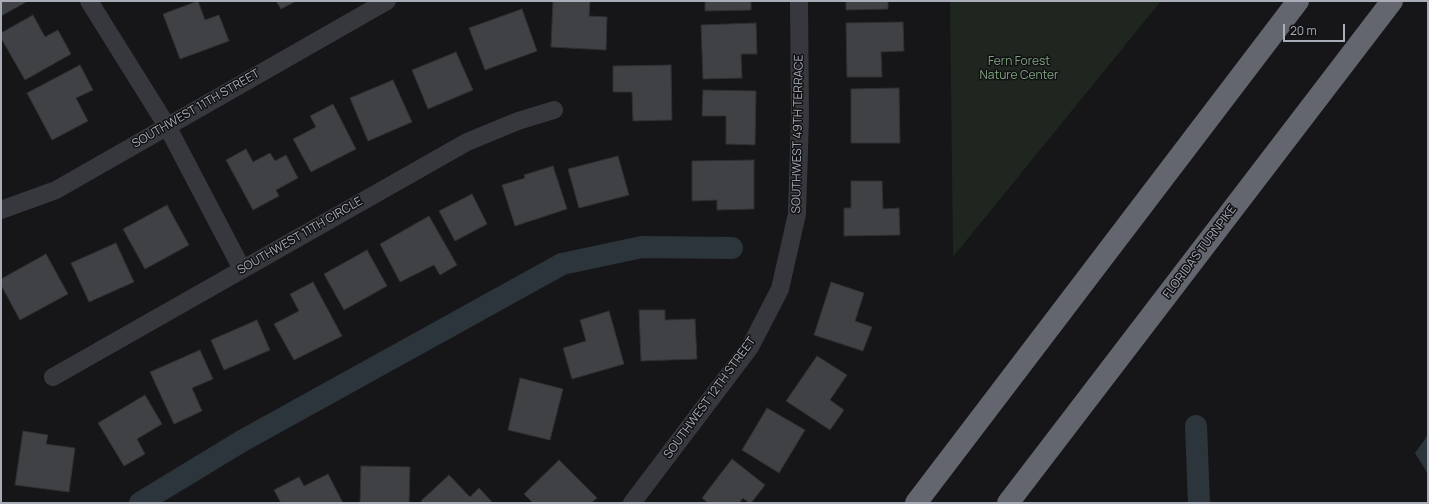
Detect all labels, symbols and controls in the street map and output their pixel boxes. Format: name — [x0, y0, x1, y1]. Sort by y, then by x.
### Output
scale bar — [1285, 16, 1347, 42]
text: 20 m — [1290, 22, 1317, 39]
street label: SOUTHWEST 49TH TERRACE — [789, 55, 807, 213]
park label: Fern Forest Nature Center — [980, 55, 1058, 83]
street label: SOUTHWEST 11TH STREET — [130, 67, 262, 151]
street label: SOUTHWEST 11TH CIRCLE — [235, 194, 365, 278]
street label: FLORIDA'S TURNPIKE — [1160, 203, 1240, 301]
street label: SOUTHWEST 12TH STREET — [661, 334, 759, 462]

